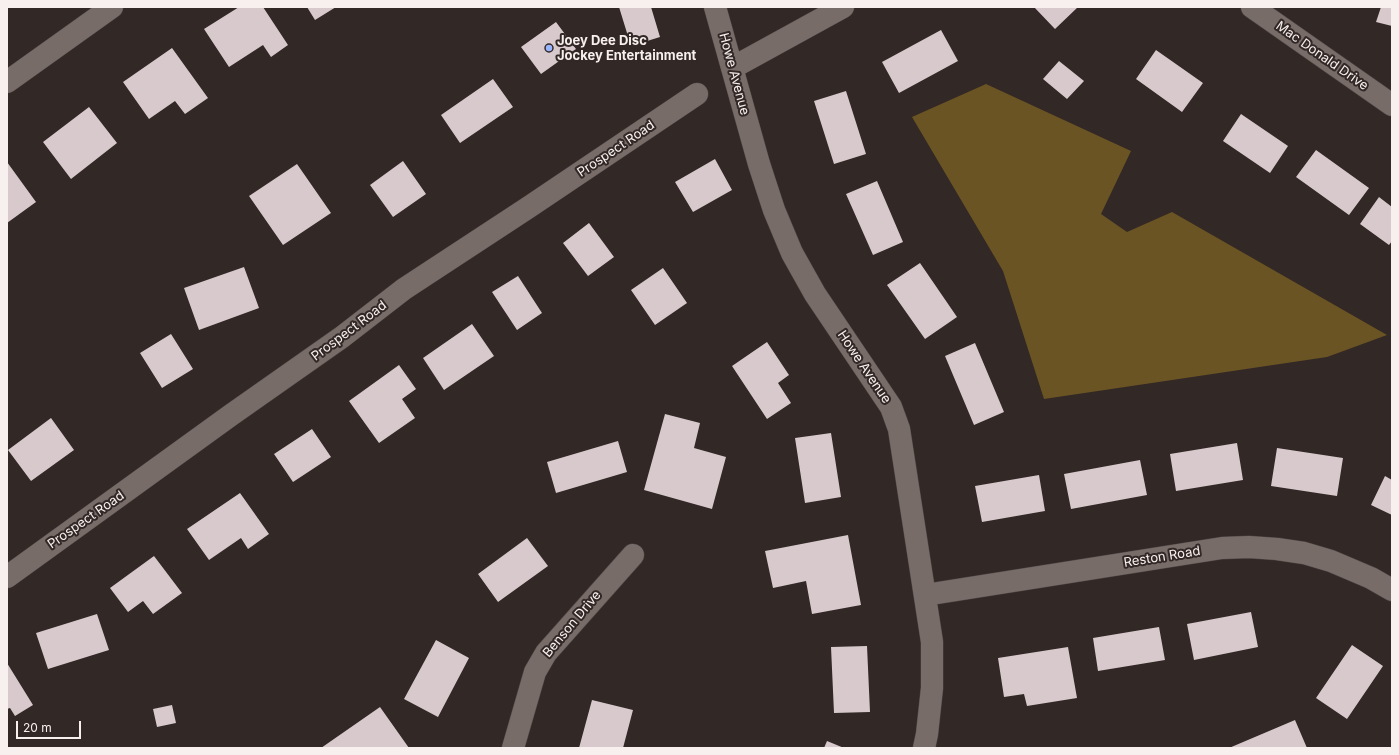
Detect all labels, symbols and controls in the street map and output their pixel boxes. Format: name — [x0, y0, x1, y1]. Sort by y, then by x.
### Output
street label: Mac Donald Drive — [1273, 18, 1371, 94]
street label: Howe Avenue — [716, 31, 752, 117]
place label: Joey Dee Disc Jockey Entertainment — [557, 33, 696, 64]
marker: Joey Dee Disc Jockey Entertainment — [544, 43, 554, 53]
street label: Prospect Road — [574, 117, 658, 181]
street label: Prospect Road — [308, 298, 390, 364]
street label: Howe Avenue — [834, 328, 894, 406]
street label: Prospect Road — [45, 488, 127, 552]
street label: Reston Road — [1123, 543, 1201, 571]
street label: Benson Drive — [540, 588, 604, 660]
scale bar — [18, 713, 83, 739]
text: 20 m — [23, 720, 52, 735]

